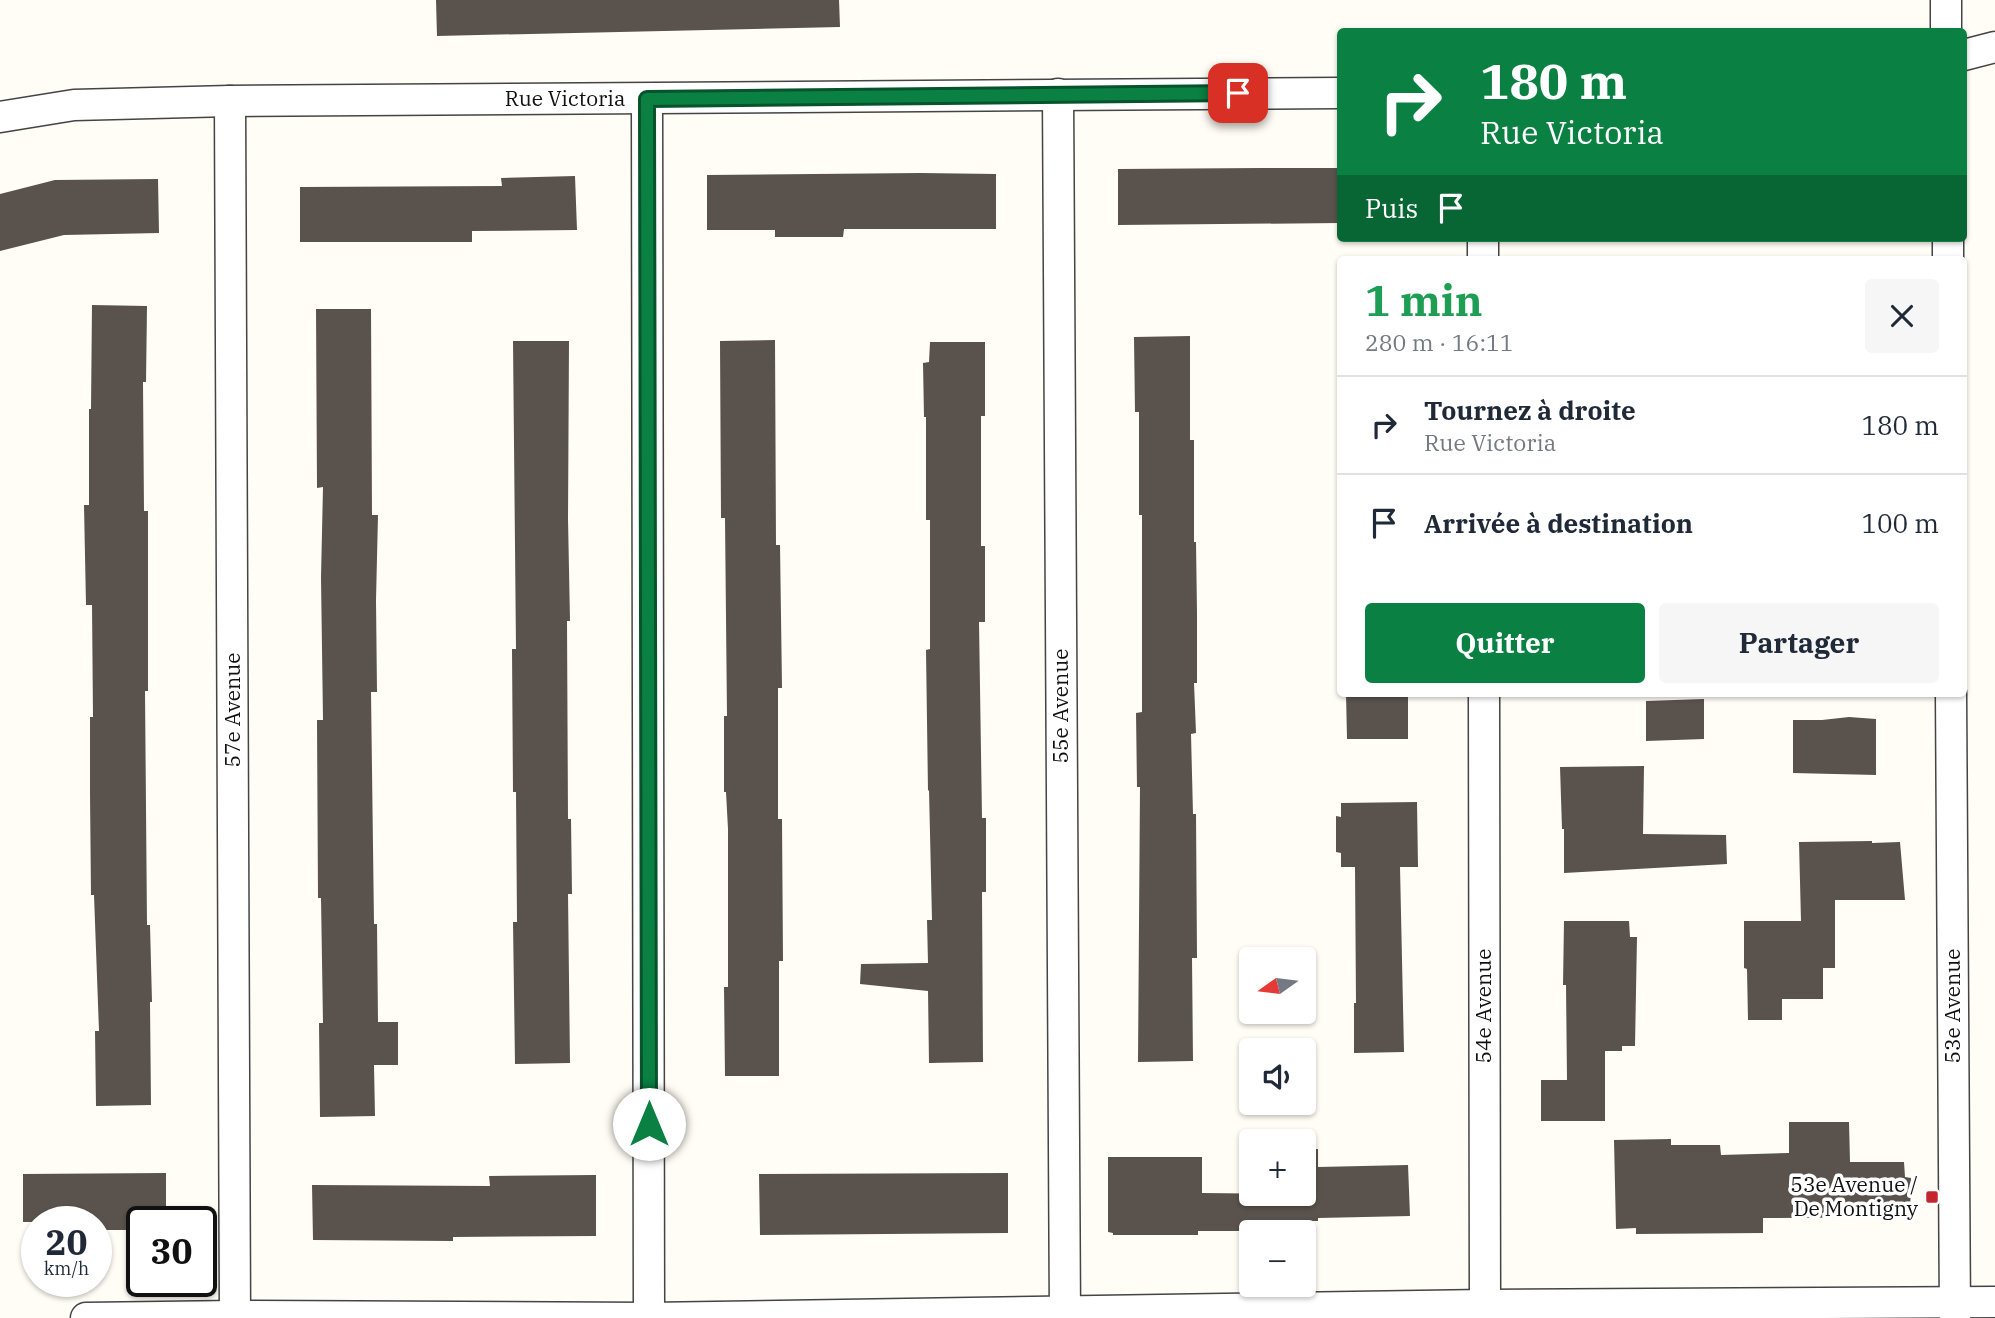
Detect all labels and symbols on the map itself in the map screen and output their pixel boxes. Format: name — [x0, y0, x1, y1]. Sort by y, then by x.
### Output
pin — [1208, 63, 1268, 123]
street label: Rue Victoria — [505, 84, 625, 112]
street label: 55e Avenue — [1046, 648, 1074, 764]
street label: 57e Avenue — [218, 652, 246, 768]
north arrow — [1239, 947, 1316, 1024]
street label: 54e Avenue — [1469, 948, 1497, 1064]
street label: 53e Avenue — [1938, 948, 1966, 1064]
position arrow — [612, 1087, 686, 1161]
place label: 53e Avenue / De Montigny — [1790, 1170, 1919, 1222]
marker: 53e Avenue / De Montigny — [1924, 1189, 1940, 1205]
speed limit sign: 30 — [126, 1206, 217, 1297]

